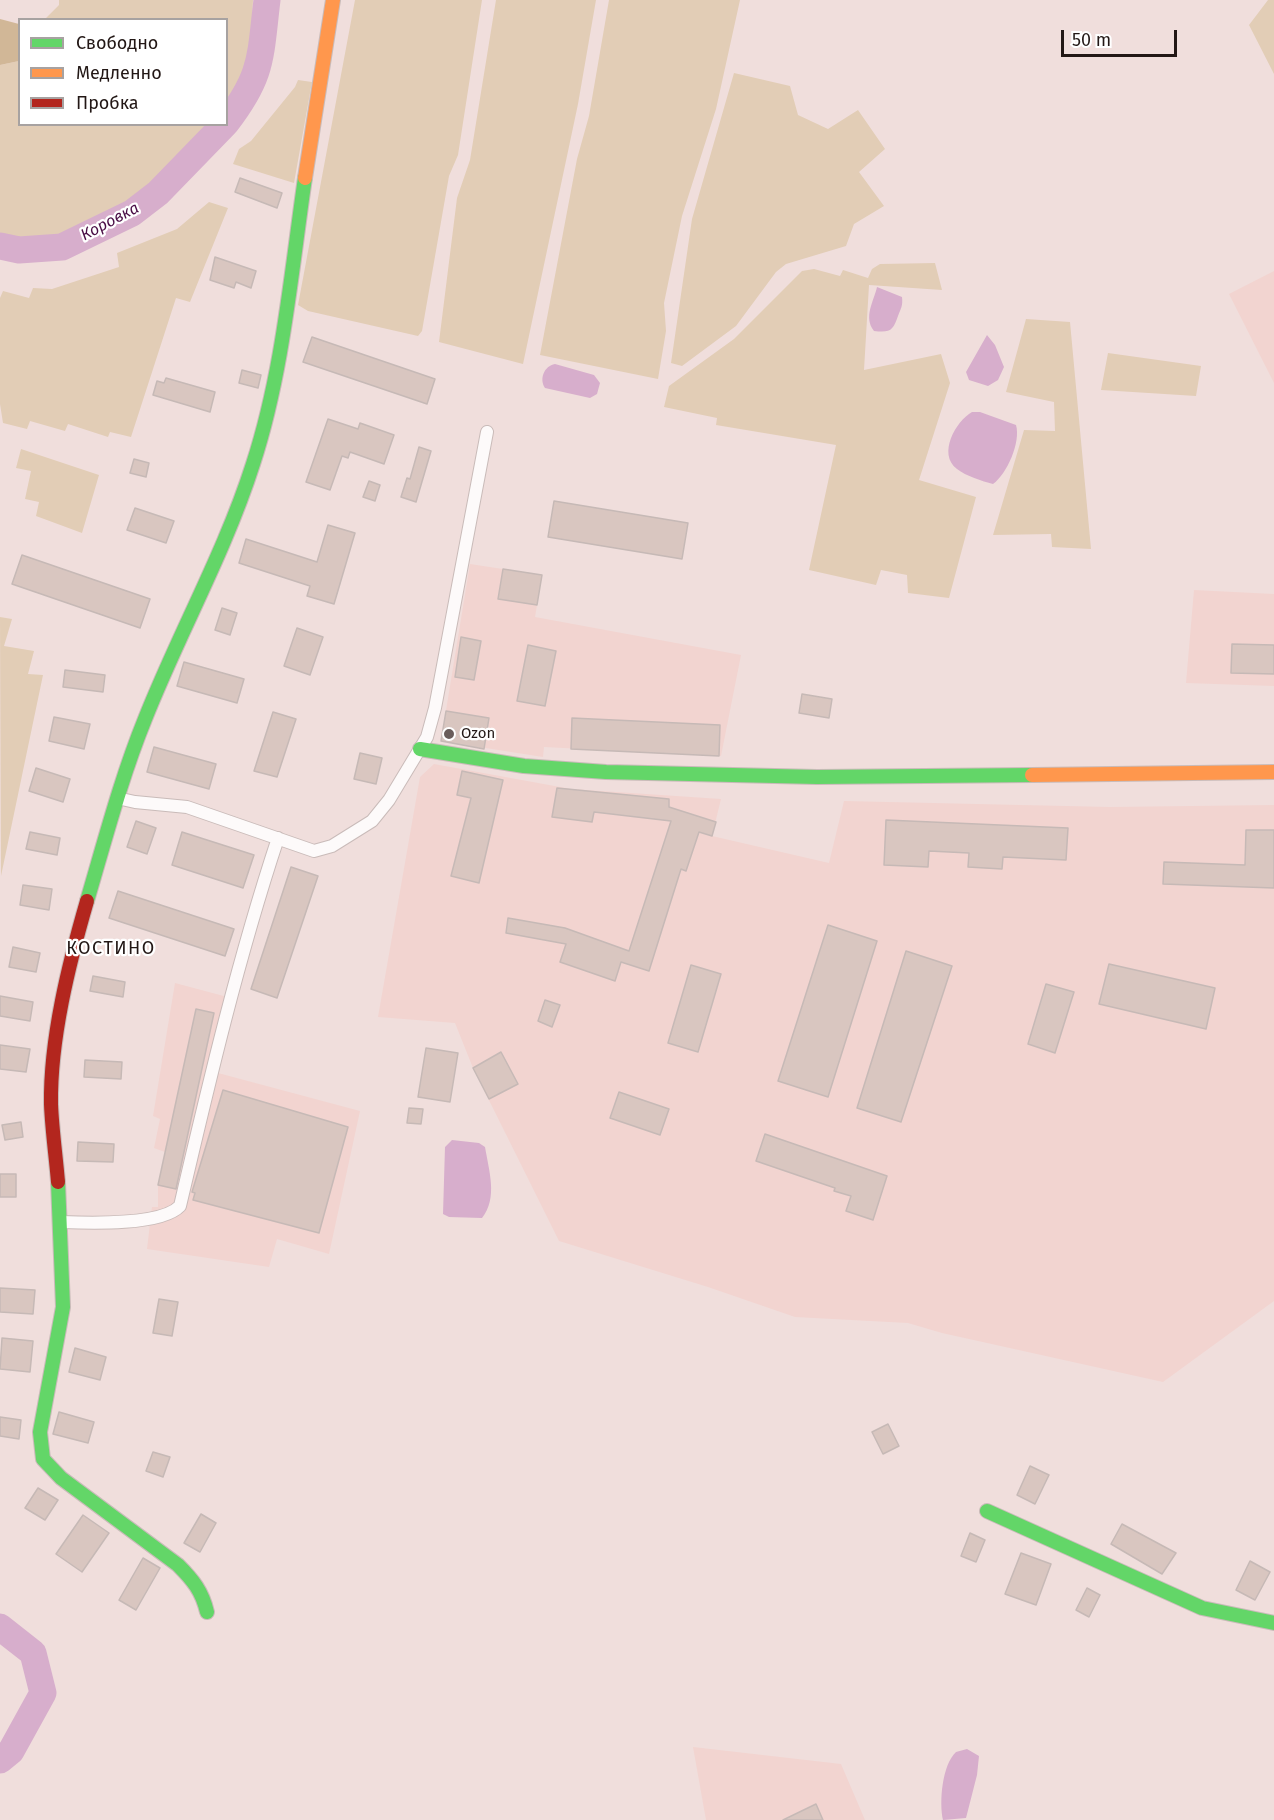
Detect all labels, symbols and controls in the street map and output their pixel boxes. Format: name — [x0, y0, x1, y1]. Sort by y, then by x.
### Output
legend — [18, 18, 228, 126]
scale bar — [1064, 18, 1180, 56]
text: 50 m — [1072, 29, 1111, 51]
text: Свободно — [76, 32, 158, 54]
text: Медленно — [76, 62, 162, 84]
text: Пробка — [76, 92, 139, 114]
water label: Коровка — [78, 199, 142, 245]
place label: Ozon — [461, 725, 495, 743]
marker: Ozon — [442, 727, 456, 741]
district label: КОСТИНО — [66, 938, 156, 960]

